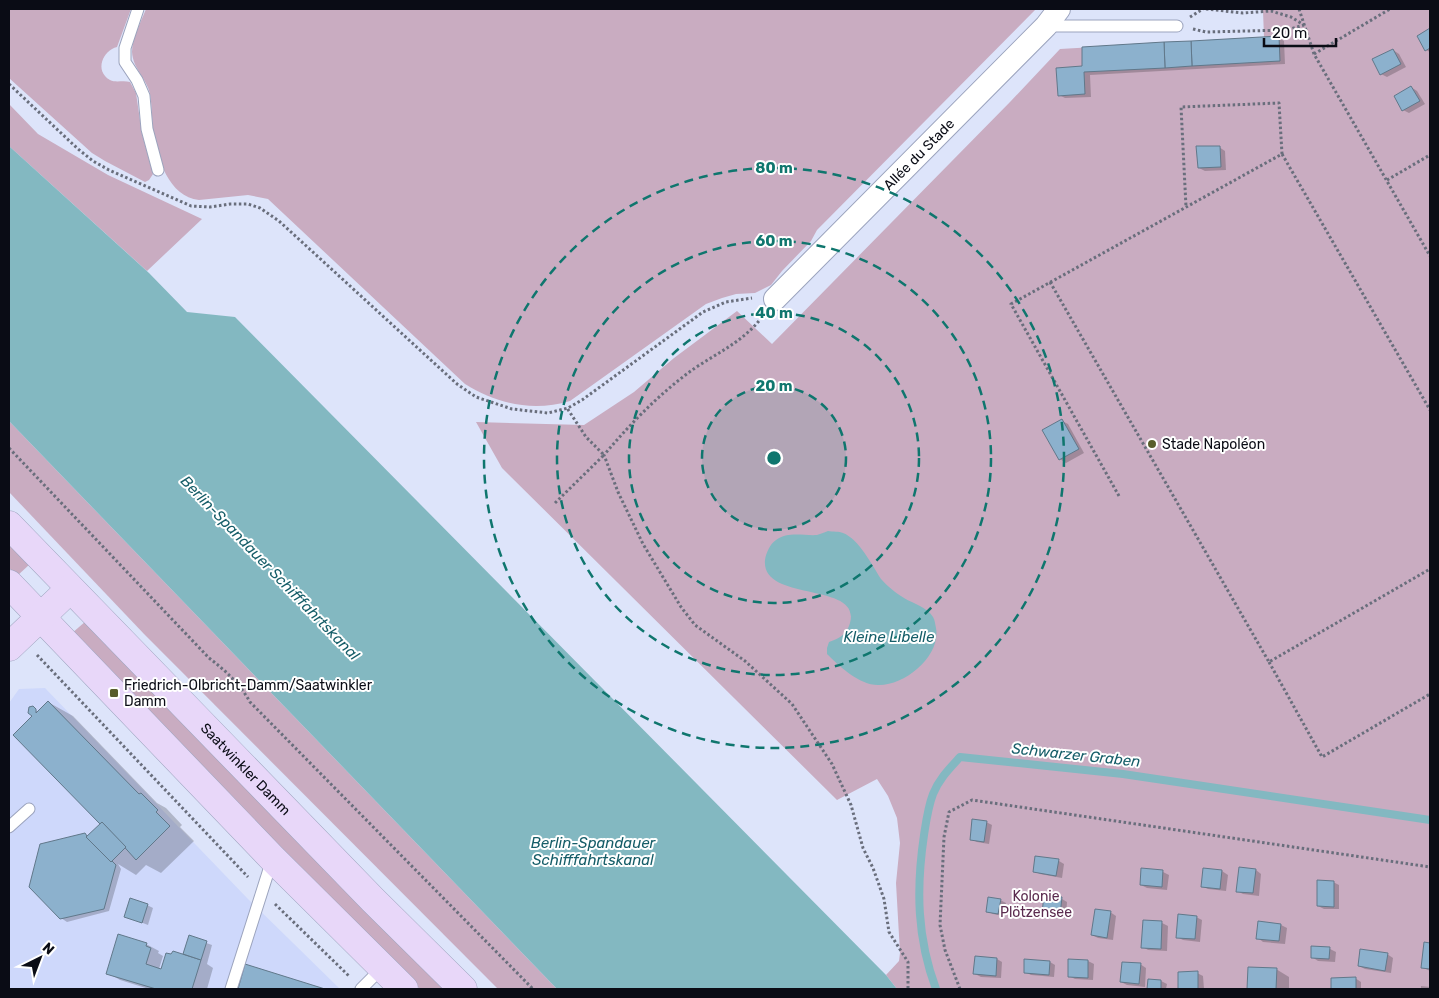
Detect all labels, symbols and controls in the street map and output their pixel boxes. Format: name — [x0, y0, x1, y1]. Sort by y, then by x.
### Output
scale bar — [1264, 15, 1336, 47]
text: 20 m — [1272, 24, 1307, 42]
street label: Allée du Stade — [880, 115, 958, 193]
text: 80 m — [755, 159, 793, 177]
text: 60 m — [756, 232, 792, 250]
text: 40 m — [755, 304, 793, 322]
text: 20 m — [756, 377, 792, 395]
place label: Stade Napoléon — [1162, 436, 1265, 453]
marker: Stade Napoléon — [1146, 438, 1158, 450]
centre of rings — [765, 449, 783, 467]
water label: Berlin-Spandauer Schifffahrtskanal — [177, 472, 363, 664]
water label: Kleine Libelle — [844, 628, 935, 646]
place label: Friedrich-Olbricht-Damm/Saatwinkler Damm — [124, 677, 373, 710]
marker: Friedrich-Olbricht-Damm/Saatwinkler Damm — [108, 687, 120, 699]
street label: Saatwinkler Damm — [197, 719, 294, 819]
water label: Schwarzer Graben — [1011, 739, 1141, 771]
water label: Berlin-Spandauer Schifffahrtskanal — [531, 834, 657, 869]
park label: Kolonie Plötzensee — [1000, 888, 1072, 921]
north arrow — [15, 933, 65, 983]
text: N — [39, 939, 58, 958]

